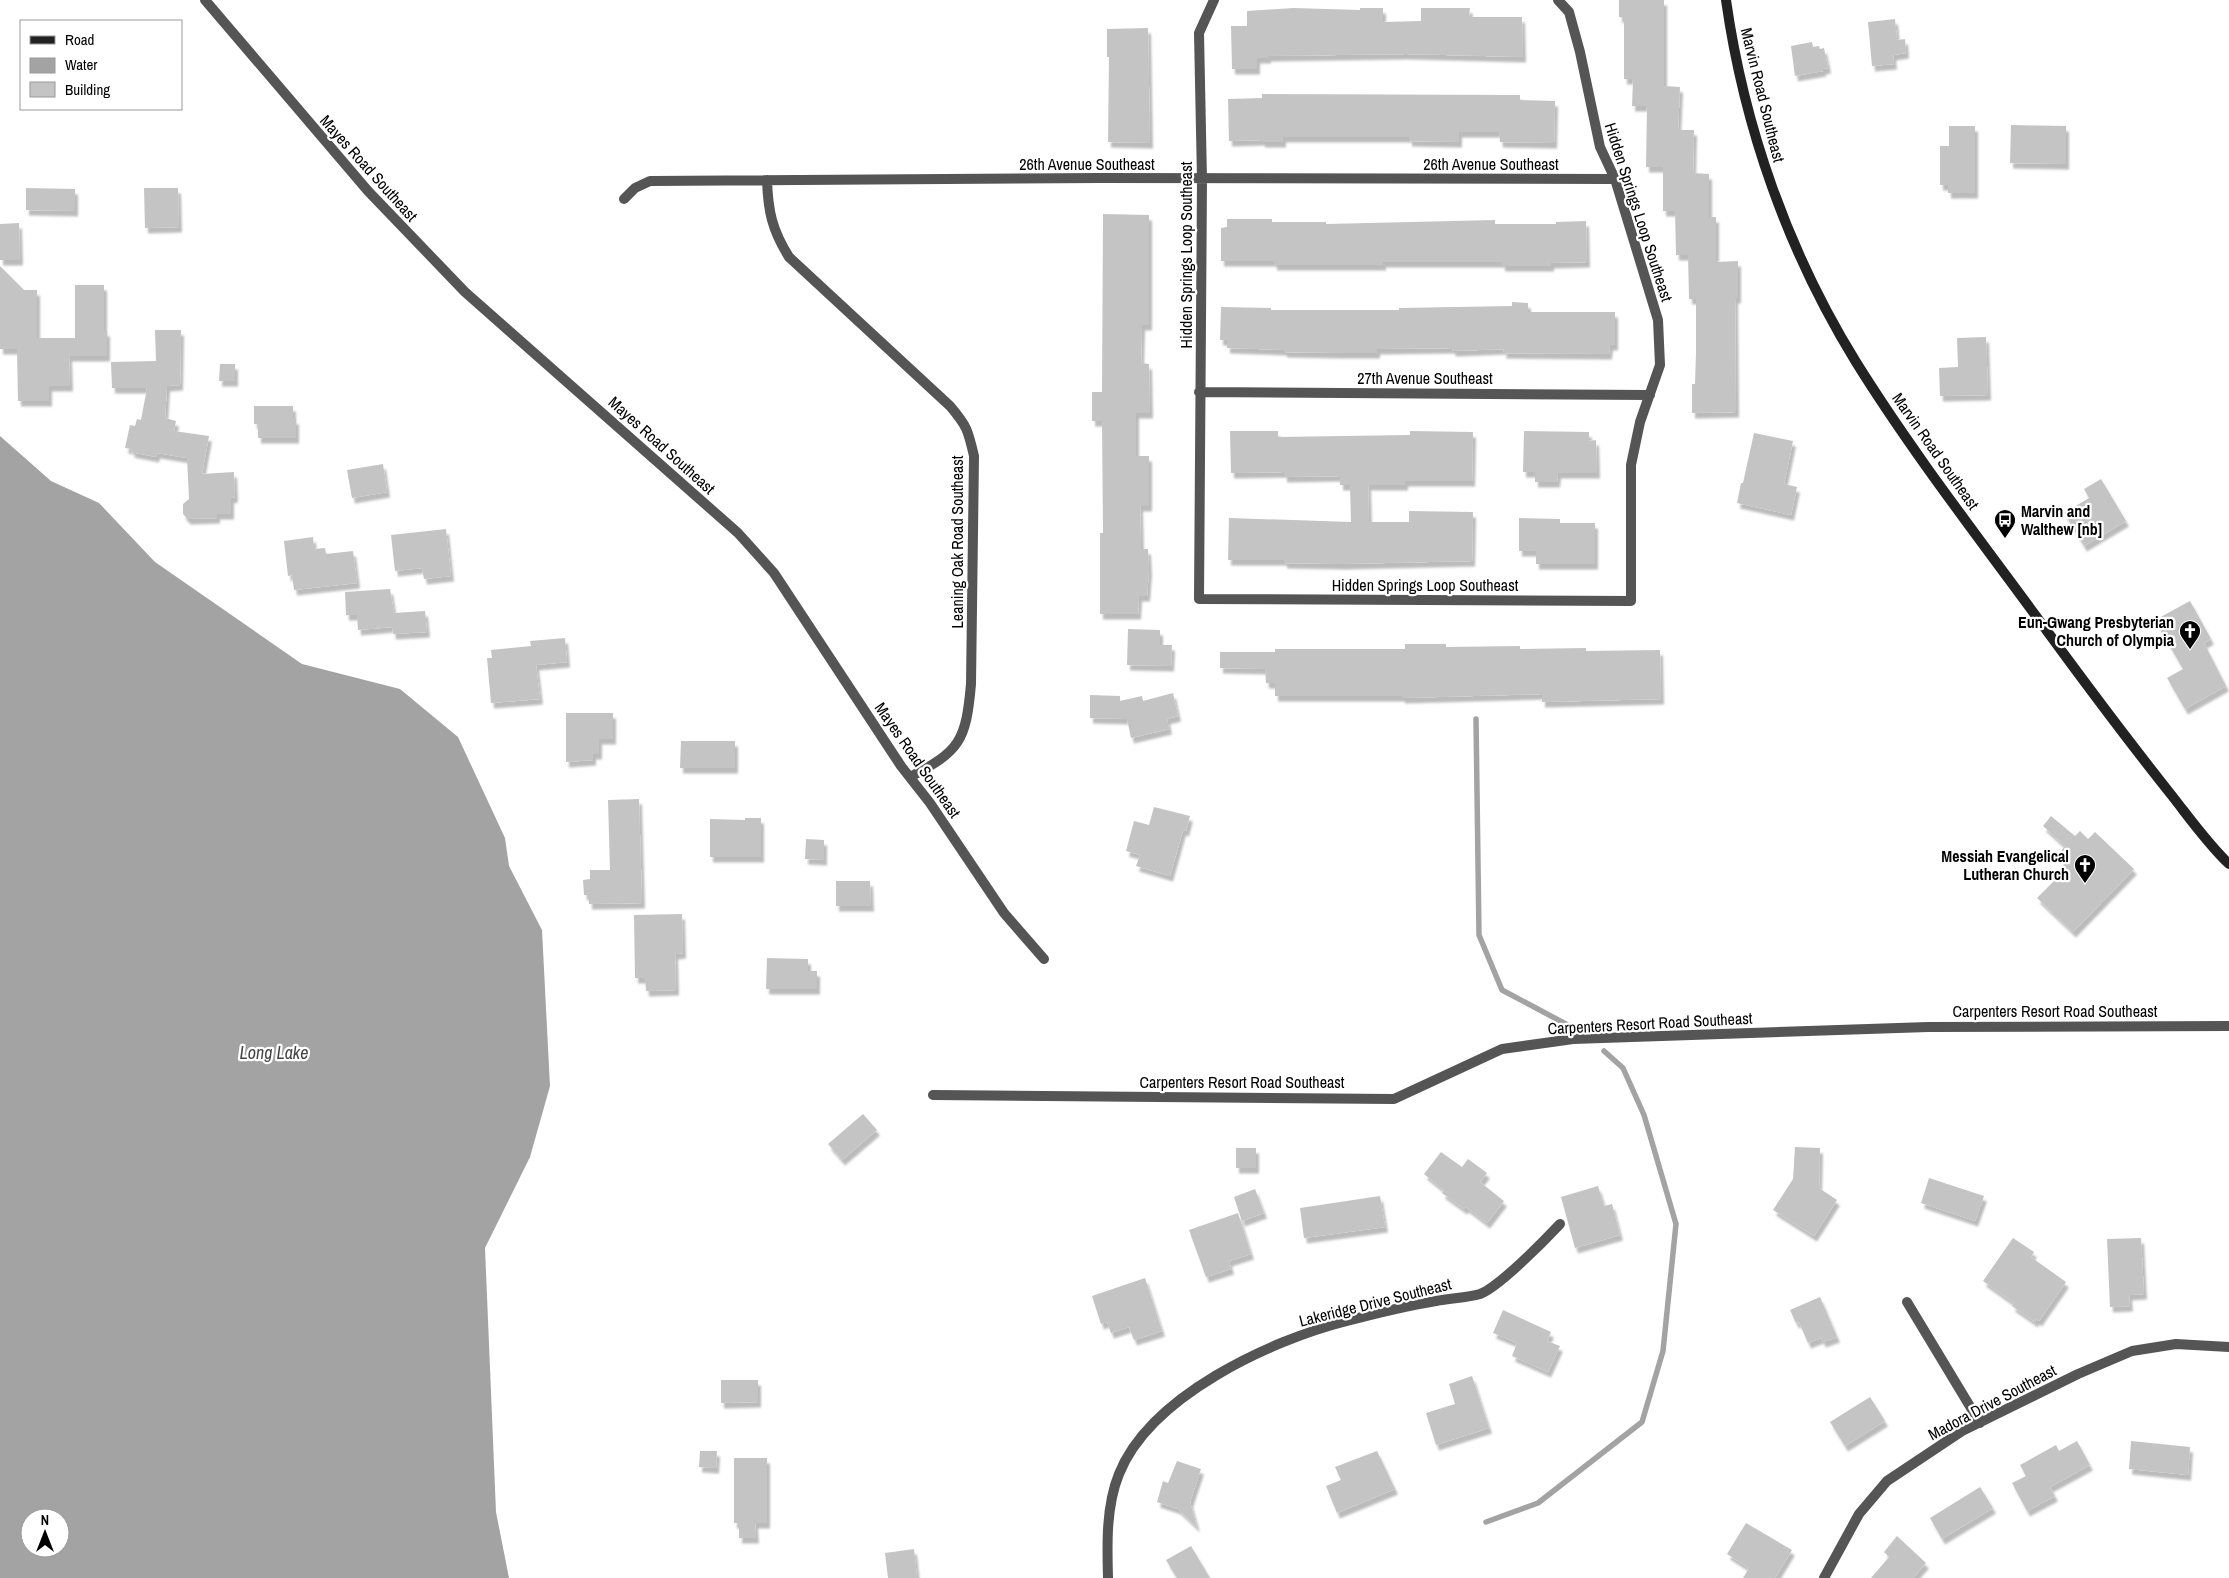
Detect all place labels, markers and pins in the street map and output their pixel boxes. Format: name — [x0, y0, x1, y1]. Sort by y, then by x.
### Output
place label: Marvin and Walthew [nb] — [2021, 500, 2102, 540]
bus stop icon: Marvin and Walthew [nb] — [1993, 508, 2017, 539]
place label: Eun-Gwang Presbyterian Church of Olympia — [2018, 611, 2175, 651]
church icon: Eun-Gwang Presbyterian Church of Olympia — [2178, 619, 2202, 650]
place label: Messiah Evangelical Lutheran Church — [1941, 845, 2069, 885]
church icon: Messiah Evangelical Lutheran Church — [2073, 853, 2097, 884]

